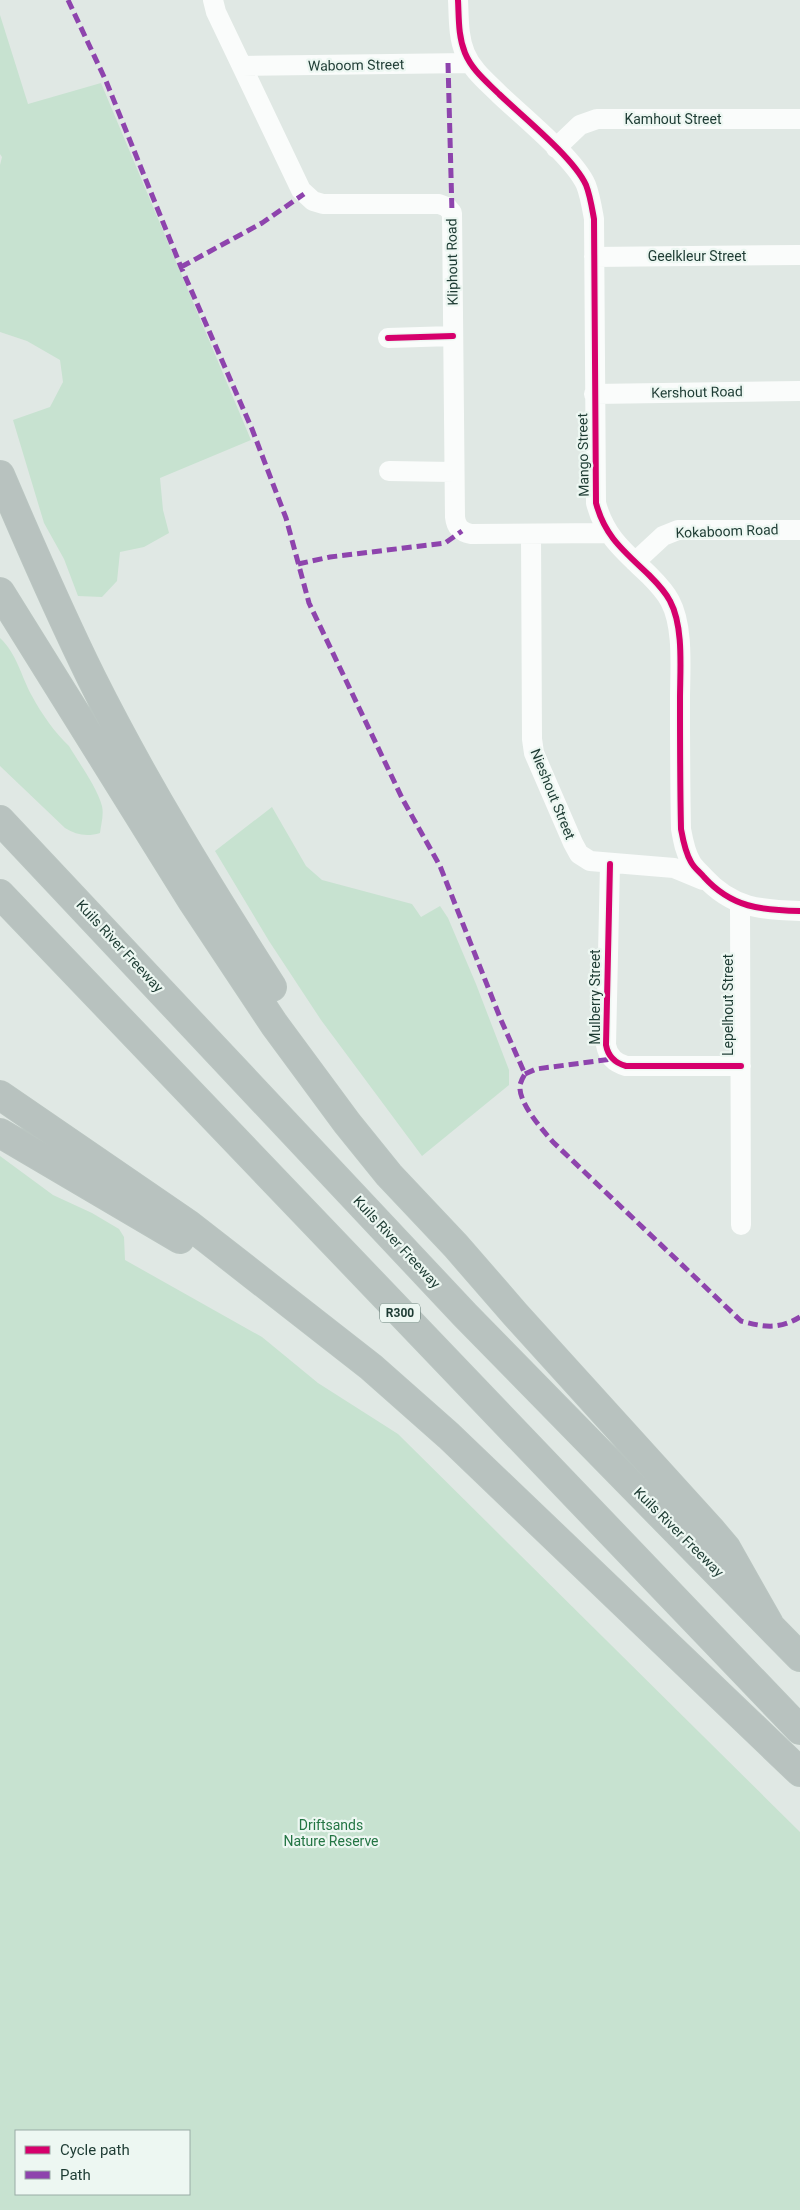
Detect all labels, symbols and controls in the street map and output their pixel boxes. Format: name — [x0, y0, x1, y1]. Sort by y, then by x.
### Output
street label: Waboom Street — [308, 56, 405, 74]
street label: Kamhout Street — [624, 111, 722, 127]
street label: Kliphout Road — [443, 218, 461, 306]
street label: Geelkleur Street — [648, 248, 747, 264]
street label: Kershout Road — [651, 383, 743, 401]
street label: Mango Street — [574, 413, 592, 497]
street label: Kokaboom Road — [675, 521, 779, 541]
street label: Nieshout Street — [528, 746, 579, 842]
street label: Kuils River Freeway — [73, 897, 167, 996]
street label: Mulberry Street — [587, 949, 603, 1045]
street label: Lepelhout Street — [720, 954, 736, 1056]
street label: Kuils River Freeway — [350, 1193, 444, 1292]
road number: R300 — [380, 1304, 420, 1322]
street label: Kuils River Freeway — [631, 1484, 727, 1580]
park label: Driftsands Nature Reserve — [283, 1817, 379, 1849]
legend — [15, 2130, 190, 2195]
text: Cycle path — [60, 2141, 130, 2159]
text: Path — [60, 2166, 91, 2184]

